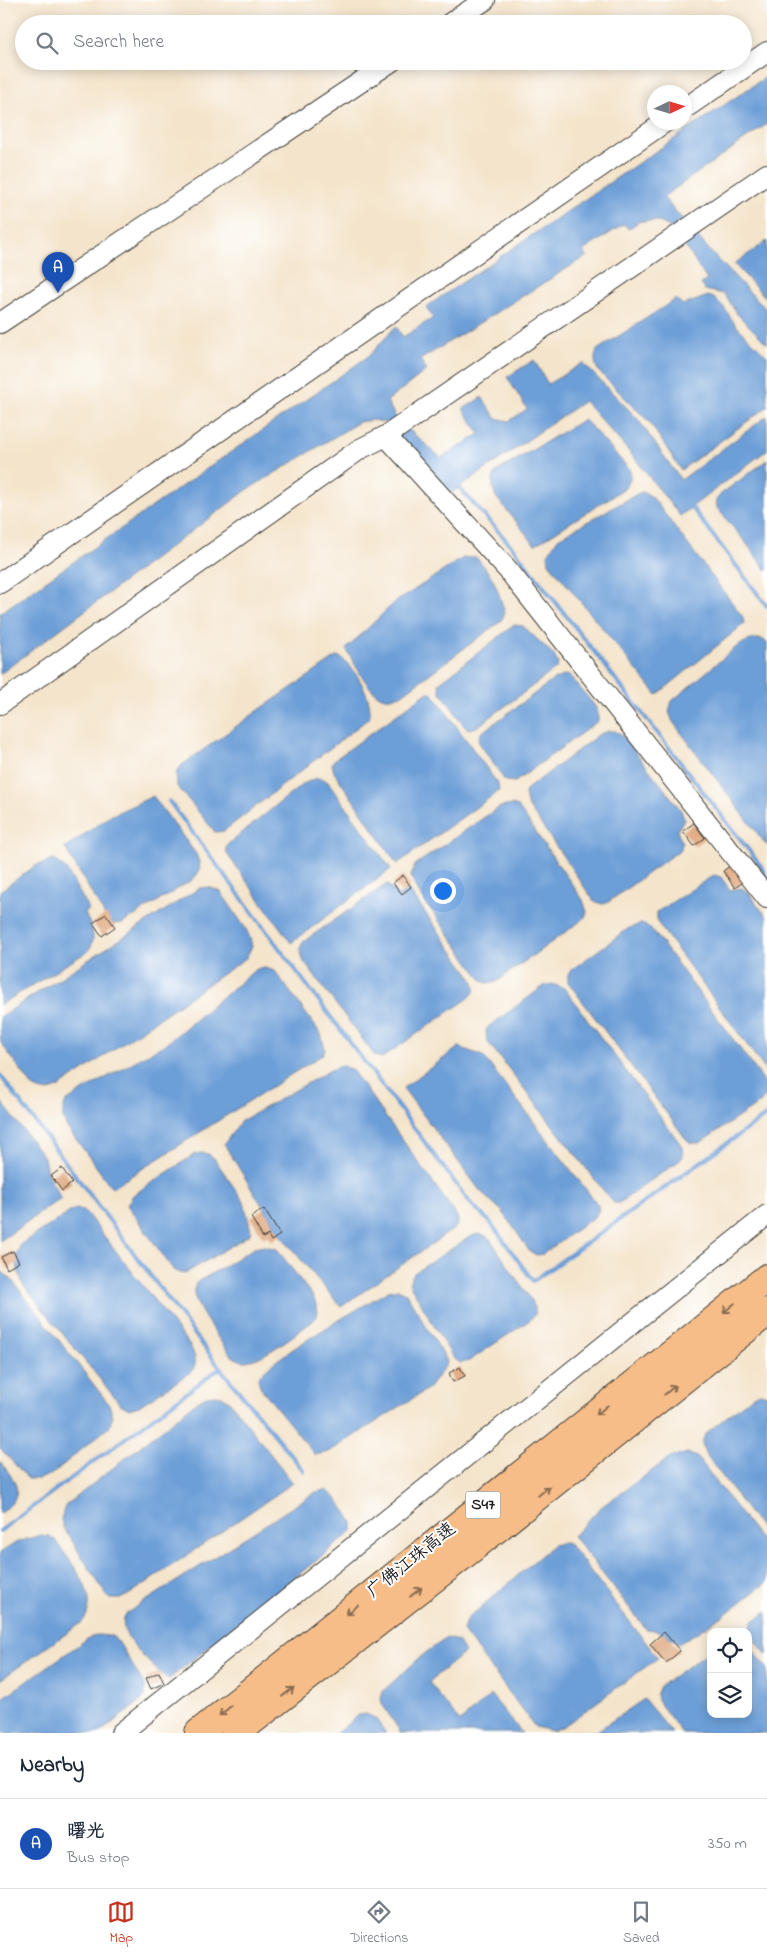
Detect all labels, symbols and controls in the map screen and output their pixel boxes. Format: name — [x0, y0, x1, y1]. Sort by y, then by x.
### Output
search box — [15, 15, 752, 70]
icon: search — [33, 29, 61, 57]
text: Search here — [73, 29, 164, 56]
north arrow — [647, 85, 692, 130]
pin: A — [42, 252, 74, 293]
your location — [430, 878, 456, 904]
one-way arrow — [723, 1303, 736, 1314]
one-way arrow — [664, 1384, 677, 1395]
one-way arrow — [596, 1404, 609, 1415]
one-way arrow — [537, 1486, 550, 1497]
road number: S47 — [466, 1492, 500, 1518]
street label: 广佛江珠高速 — [362, 1517, 462, 1605]
one-way arrow — [409, 1587, 422, 1598]
one-way arrow — [346, 1604, 359, 1615]
map controls — [707, 1628, 752, 1718]
button: locate — [707, 1628, 752, 1673]
button: layers — [707, 1673, 752, 1718]
one-way arrow — [281, 1687, 294, 1698]
one-way arrow — [219, 1706, 232, 1717]
text: Nearby — [20, 1751, 84, 1781]
text: 曙光 — [67, 1819, 105, 1846]
text: A — [31, 1832, 41, 1856]
text: 350 m — [708, 1832, 747, 1856]
text: Bus stop — [67, 1846, 130, 1870]
tab: Map — [107, 1898, 135, 1949]
tab: Directions — [350, 1898, 408, 1949]
tab: Saved — [623, 1898, 660, 1949]

